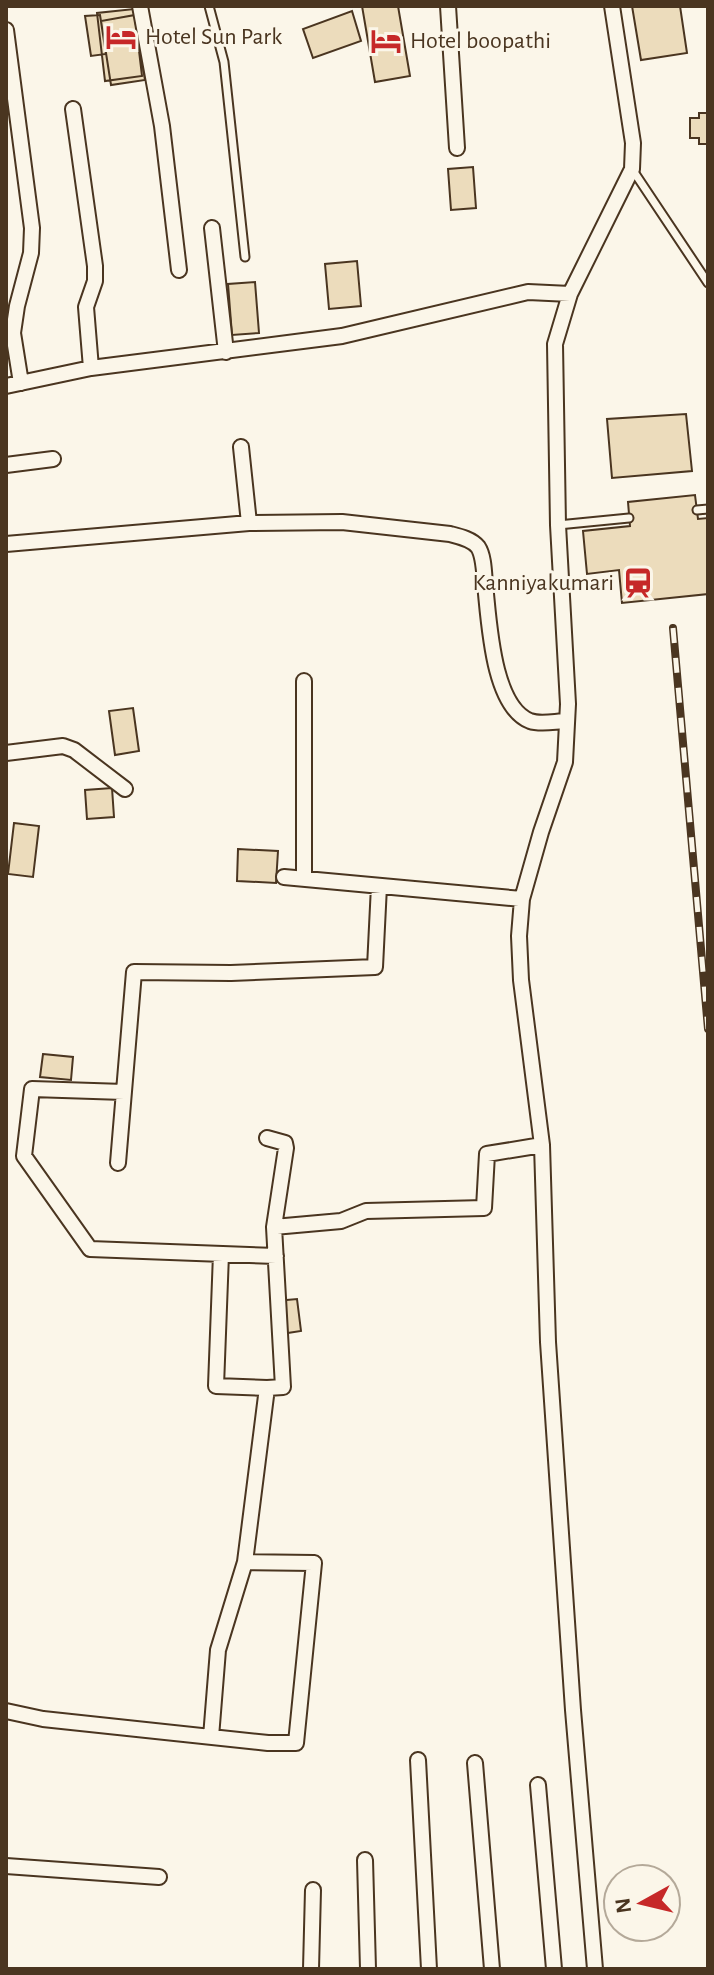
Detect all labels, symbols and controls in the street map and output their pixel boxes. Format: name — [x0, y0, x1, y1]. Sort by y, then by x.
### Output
hotel icon: Hotel Sun Park — [104, 20, 138, 54]
hotel icon: Hotel boopathi — [369, 24, 403, 58]
place label: Hotel Sun Park — [145, 25, 282, 49]
place label: Hotel boopathi — [410, 29, 551, 53]
station icon: Kanniyakumari — [621, 566, 655, 600]
place label: Kanniyakumari — [472, 571, 614, 595]
north arrow — [602, 1863, 682, 1943]
text: N — [611, 1897, 635, 1915]

